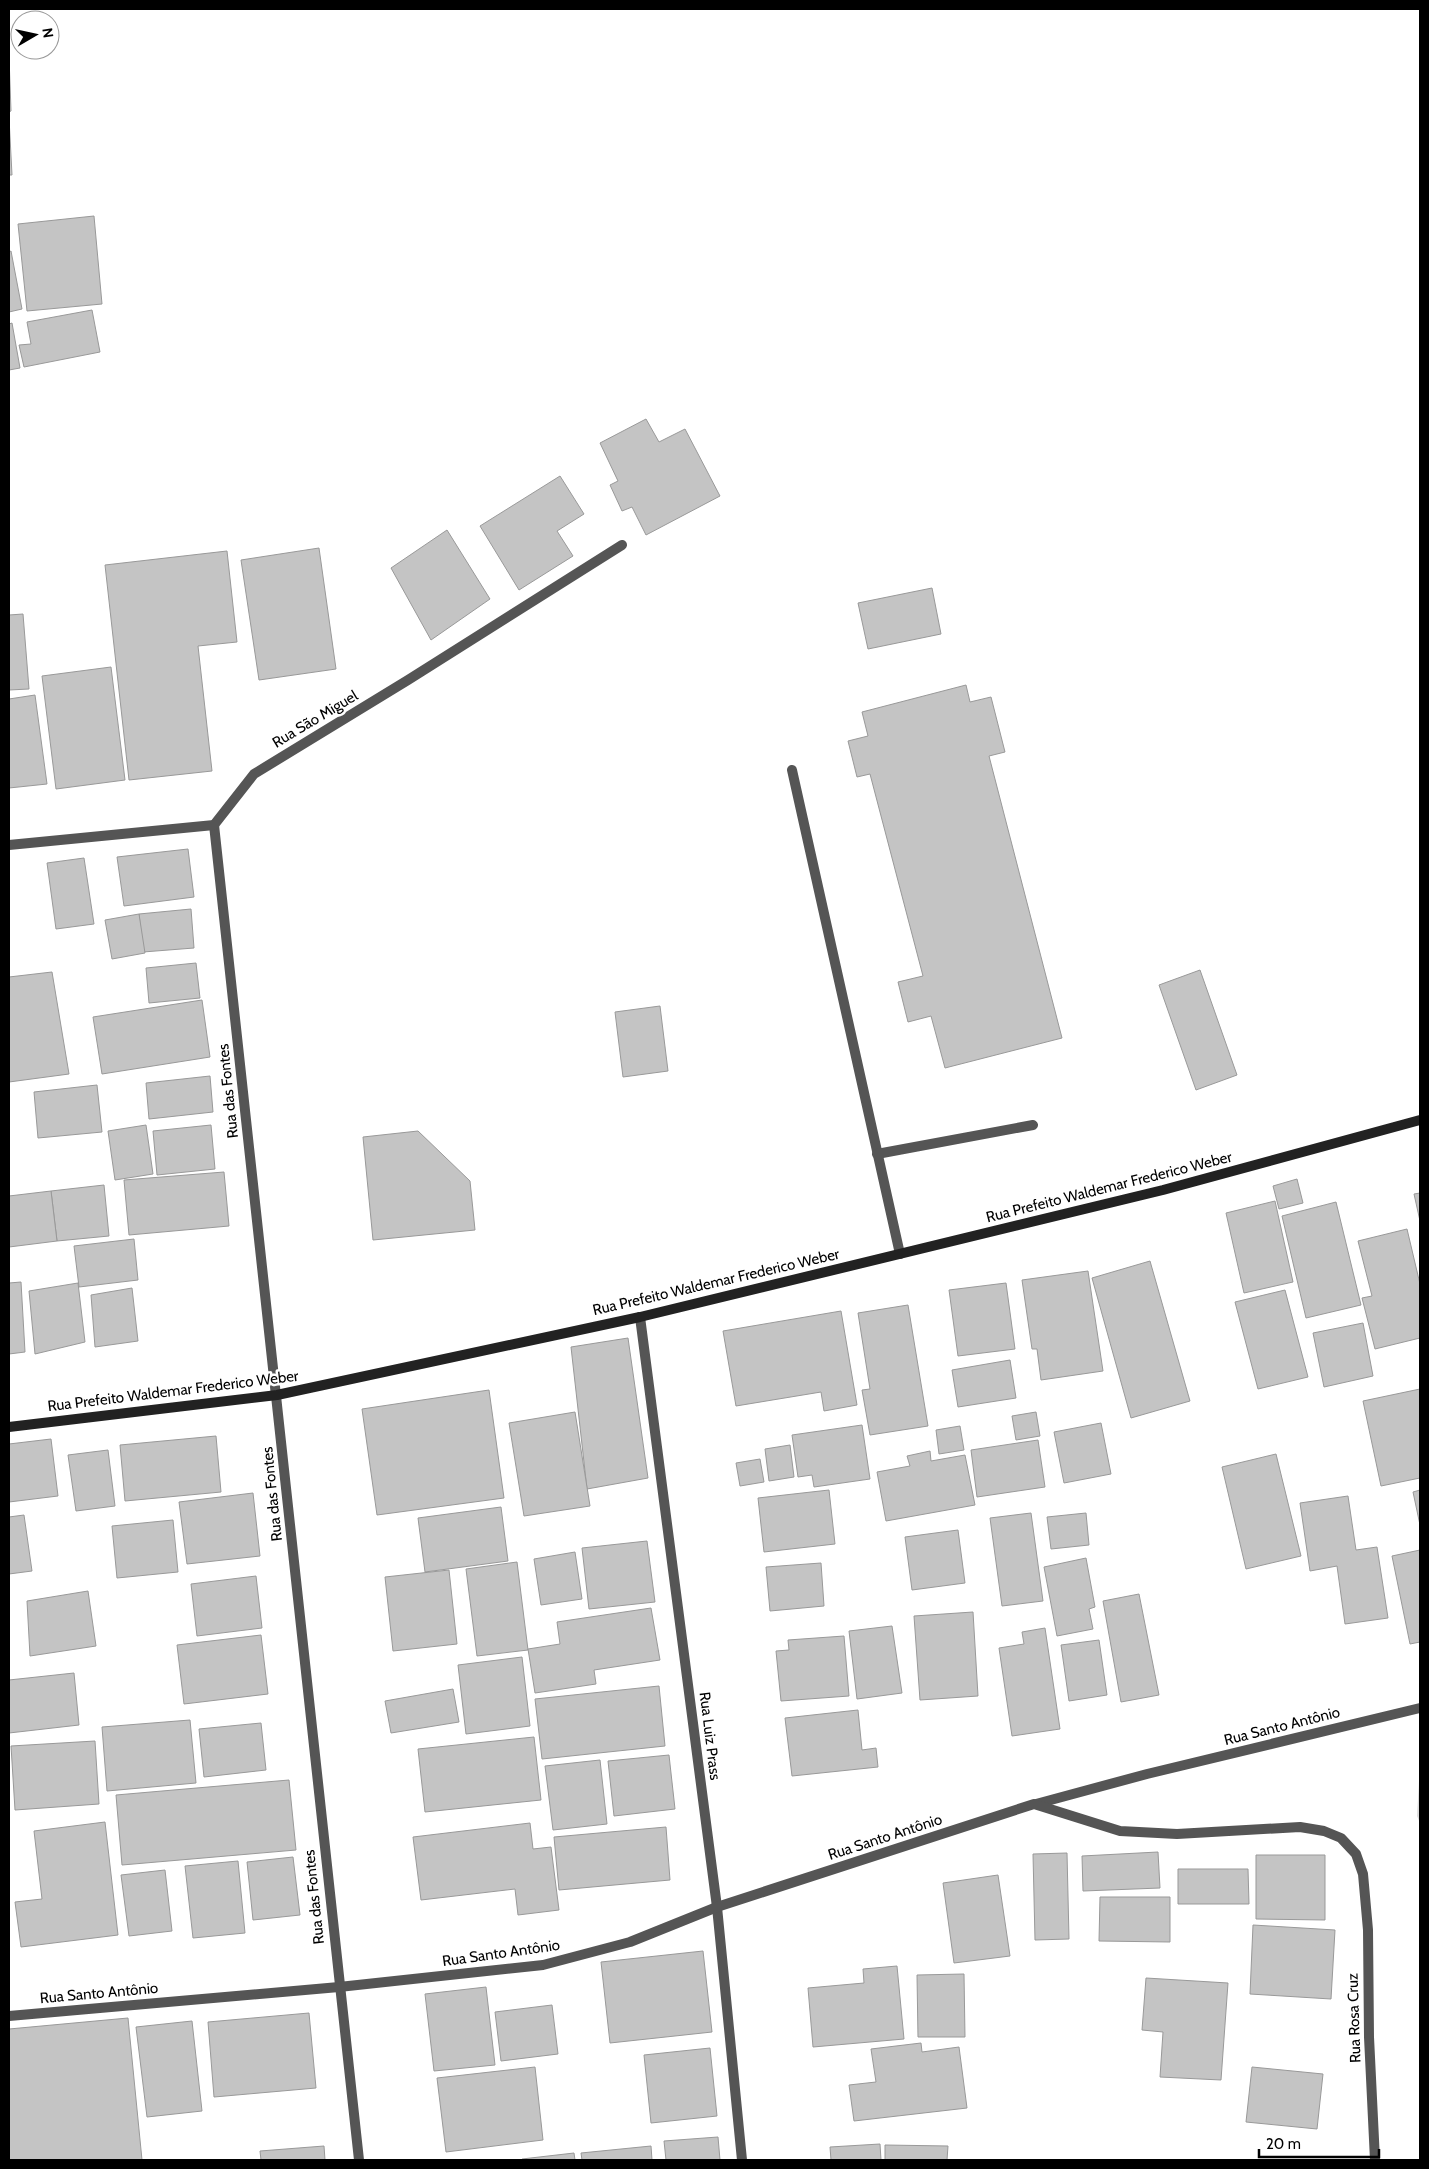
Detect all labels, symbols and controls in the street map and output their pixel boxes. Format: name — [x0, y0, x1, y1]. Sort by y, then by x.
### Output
north arrow — [10, 10, 60, 60]
text: N — [38, 27, 58, 39]
street label: Rua São Miguel — [269, 686, 361, 752]
street label: Rua das Fontes — [214, 1043, 242, 1139]
street label: Rua Prefeito Waldemar Frederico Weber — [984, 1148, 1234, 1226]
street label: Rua Prefeito Waldemar Frederico Weber — [591, 1245, 841, 1319]
street label: Rua Prefeito Waldemar Frederico Weber — [46, 1367, 300, 1415]
street label: Rua das Fontes — [258, 1446, 286, 1542]
street label: Rua Luiz Prass — [696, 1691, 724, 1781]
street label: Rua Santo Antônio — [1222, 1703, 1342, 1749]
street label: Rua Santo Antônio — [826, 1810, 944, 1864]
street label: Rua das Fontes — [300, 1849, 328, 1945]
street label: Rua Santo Antônio — [441, 1936, 561, 1970]
street label: Rua Rosa Cruz — [1343, 1973, 1365, 2063]
street label: Rua Santo Antônio — [39, 1979, 159, 2007]
scale bar — [1259, 2126, 1379, 2158]
text: 20 m — [1266, 2135, 1301, 2153]

